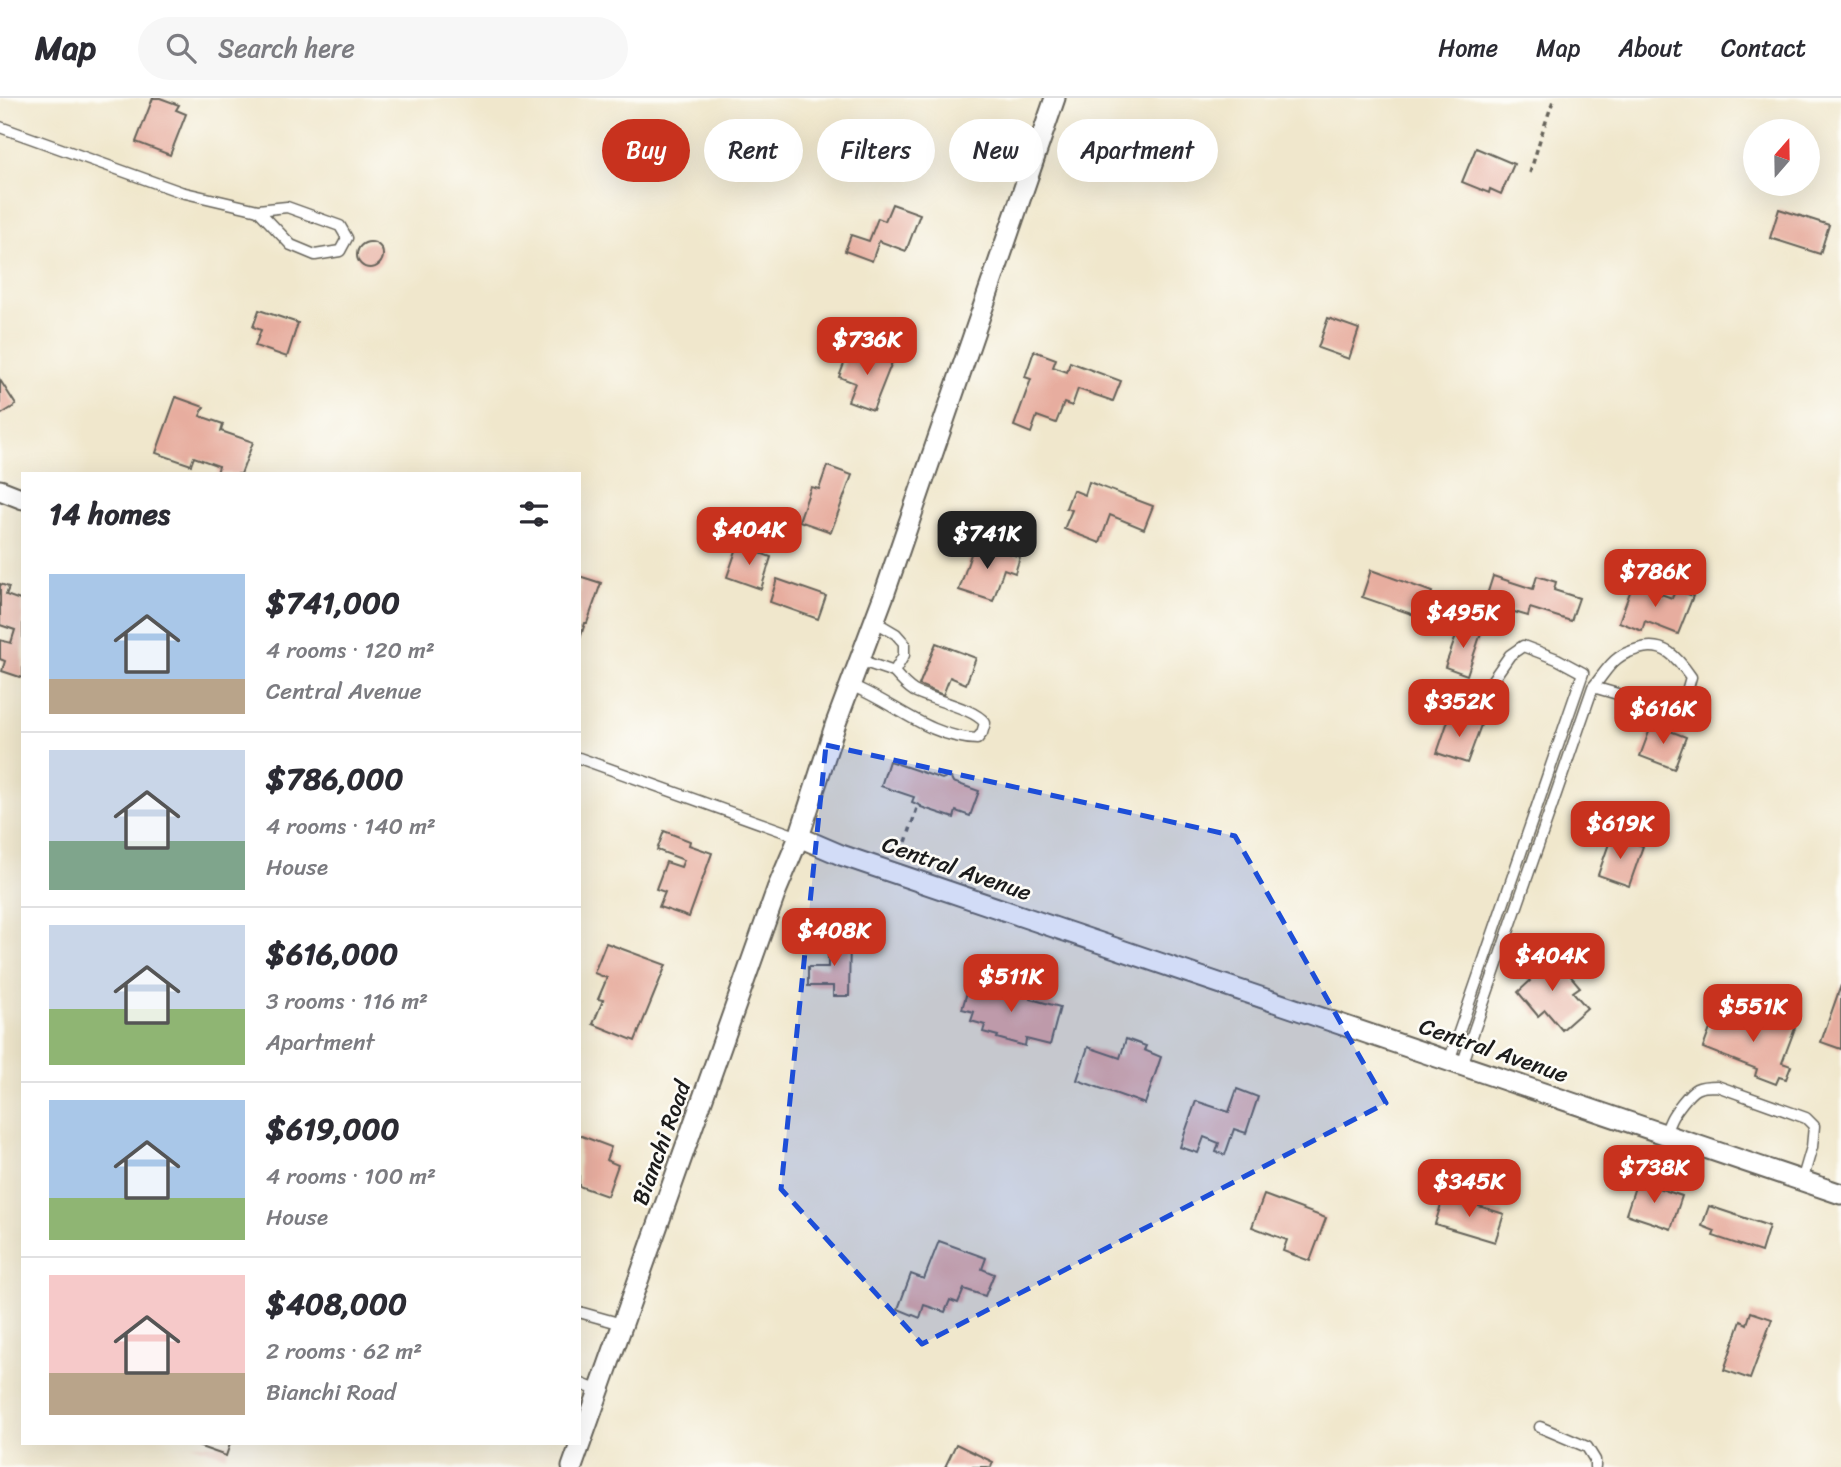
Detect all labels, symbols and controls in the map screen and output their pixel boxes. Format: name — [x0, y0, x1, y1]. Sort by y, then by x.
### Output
search box — [138, 17, 628, 80]
text: Map — [35, 19, 96, 77]
text: Search here — [218, 25, 355, 71]
text: Home — [1438, 27, 1498, 69]
text: Map — [1536, 27, 1580, 69]
text: About — [1618, 27, 1683, 69]
text: Contact — [1721, 27, 1806, 69]
icon: search — [162, 29, 200, 67]
chip: Buy — [602, 119, 690, 182]
chip: Rent — [704, 119, 803, 182]
chip: Filters — [817, 119, 935, 182]
chip: New — [949, 119, 1043, 182]
chip: Apartment — [1057, 119, 1218, 182]
north arrow — [1743, 119, 1820, 196]
map controls — [1743, 119, 1820, 196]
pin: $736K — [818, 317, 916, 377]
text: $736K — [833, 319, 901, 360]
text: 14 homes — [49, 487, 170, 541]
icon: filters — [515, 495, 553, 533]
pin: $404K — [700, 508, 798, 567]
text: $404K — [713, 509, 785, 550]
pin: $741K — [938, 512, 1036, 571]
text: $741K — [954, 513, 1020, 554]
pin: $786K — [1606, 550, 1704, 609]
text: $786K — [1620, 551, 1690, 592]
text: $741,000 — [266, 576, 400, 630]
pin: $495K — [1414, 590, 1512, 650]
text: $495K — [1427, 592, 1499, 633]
icon: home — [105, 602, 189, 686]
text: 4 rooms · 120 m² — [266, 630, 435, 671]
text: Central Avenue — [266, 671, 422, 712]
pin: $352K — [1410, 680, 1508, 739]
text: $352K — [1424, 681, 1494, 722]
pin: $616K — [1614, 686, 1712, 746]
text: $616K — [1630, 688, 1696, 729]
text: $786,000 — [266, 752, 403, 806]
icon: home — [105, 778, 189, 862]
pin: $619K — [1571, 802, 1669, 861]
text: $619K — [1587, 803, 1653, 844]
text: 4 rooms · 140 m² — [266, 806, 436, 847]
street label: Central Avenue — [877, 824, 1037, 913]
text: House — [266, 847, 328, 888]
pin: $408K — [785, 908, 883, 968]
text: $408K — [798, 910, 870, 951]
text: $616,000 — [266, 927, 398, 981]
pin: $404K — [1503, 934, 1601, 993]
text: $404K — [1516, 935, 1588, 976]
icon: home — [105, 953, 189, 1037]
pin: $511K — [962, 954, 1060, 1014]
text: $511K — [979, 956, 1043, 997]
text: 3 rooms · 116 m² — [266, 981, 428, 1022]
pin: $551K — [1704, 984, 1802, 1044]
text: $551K — [1719, 986, 1787, 1027]
street label: Central Avenue — [1414, 1006, 1574, 1095]
text: Apartment — [266, 1022, 375, 1063]
street label: Bianchi Road — [620, 1073, 704, 1211]
text: $619,000 — [266, 1102, 399, 1156]
icon: home — [105, 1128, 189, 1212]
pin: $738K — [1605, 1146, 1703, 1205]
text: $738K — [1619, 1147, 1689, 1188]
text: 4 rooms · 100 m² — [266, 1156, 436, 1197]
pin: $345K — [1420, 1160, 1518, 1219]
text: $345K — [1434, 1161, 1504, 1202]
text: House — [266, 1197, 328, 1238]
text: $408,000 — [266, 1277, 407, 1331]
icon: home — [105, 1303, 189, 1387]
text: 2 rooms · 62 m² — [266, 1331, 422, 1372]
text: Bianchi Road — [266, 1372, 396, 1413]

